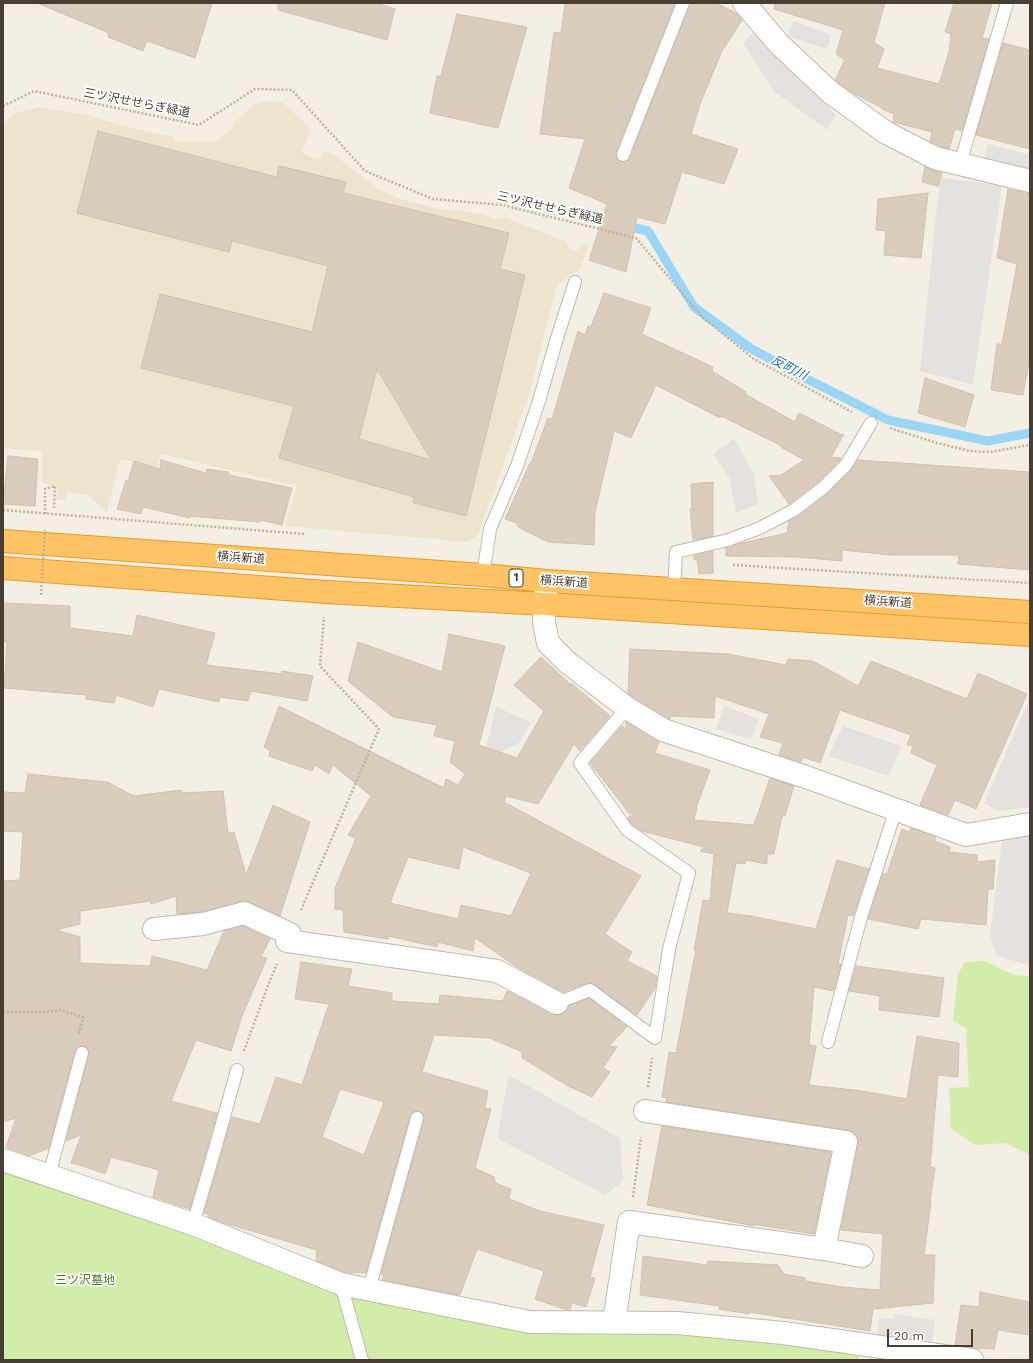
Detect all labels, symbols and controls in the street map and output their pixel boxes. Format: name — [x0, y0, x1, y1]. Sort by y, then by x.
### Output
street label: 三ツ沢せせらぎ緑道 — [83, 86, 191, 120]
street label: 三ツ沢せせらぎ緑道 — [496, 189, 604, 227]
water label: 反町川 — [768, 352, 810, 384]
street label: 横浜新道 — [217, 549, 265, 567]
road number: 1 — [509, 569, 523, 587]
street label: 横浜新道 — [540, 573, 588, 591]
street label: 横浜新道 — [864, 593, 912, 611]
park label: 三ツ沢墓地 — [55, 1273, 115, 1287]
scale bar — [889, 1321, 975, 1347]
text: 20 m — [894, 1329, 924, 1343]

